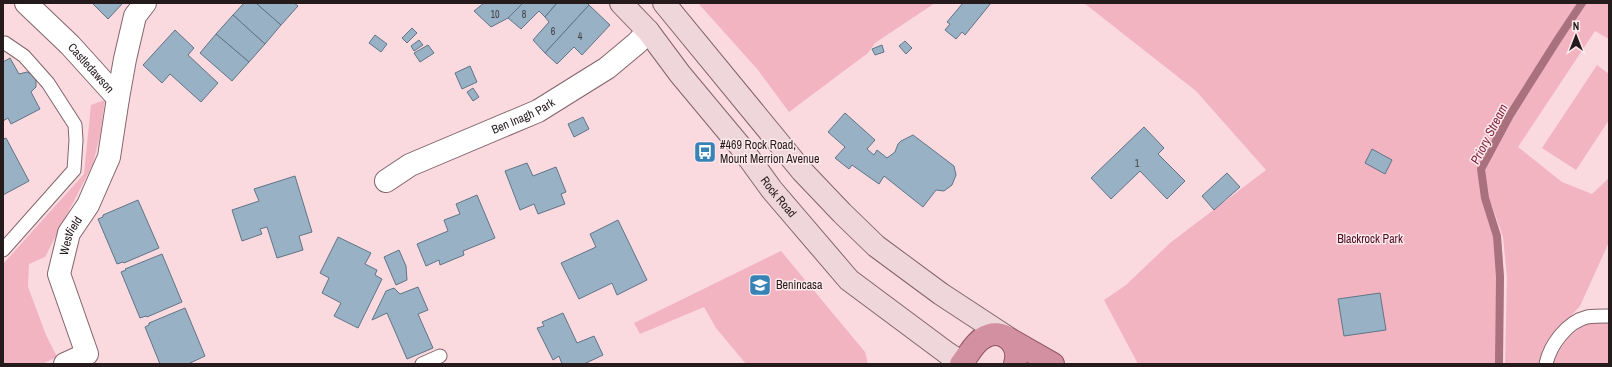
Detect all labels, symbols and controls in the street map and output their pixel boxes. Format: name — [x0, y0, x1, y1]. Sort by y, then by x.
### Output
house number: 10 — [490, 8, 500, 21]
house number: 8 — [522, 8, 527, 21]
north arrow — [1556, 16, 1596, 56]
text: N — [1573, 19, 1579, 33]
house number: 6 — [551, 25, 556, 38]
house number: 4 — [578, 30, 583, 43]
street label: Castledawson — [64, 40, 118, 96]
street label: Ben Inagh Park — [489, 95, 558, 138]
water label: Priory Stream — [1466, 101, 1512, 167]
place label: #469 Rock Road, Mount Merrion Avenue — [720, 137, 819, 167]
bus stop icon: #469 Rock Road, Mount Merrion Avenue — [692, 139, 718, 165]
house number: 1 — [1135, 157, 1140, 170]
street label: Rock Road — [757, 173, 800, 221]
street label: Westfield — [56, 213, 86, 257]
park label: Blackrock Park — [1337, 231, 1403, 247]
school or university icon: Benincasa — [747, 272, 773, 298]
place label: Benincasa — [776, 277, 823, 293]

